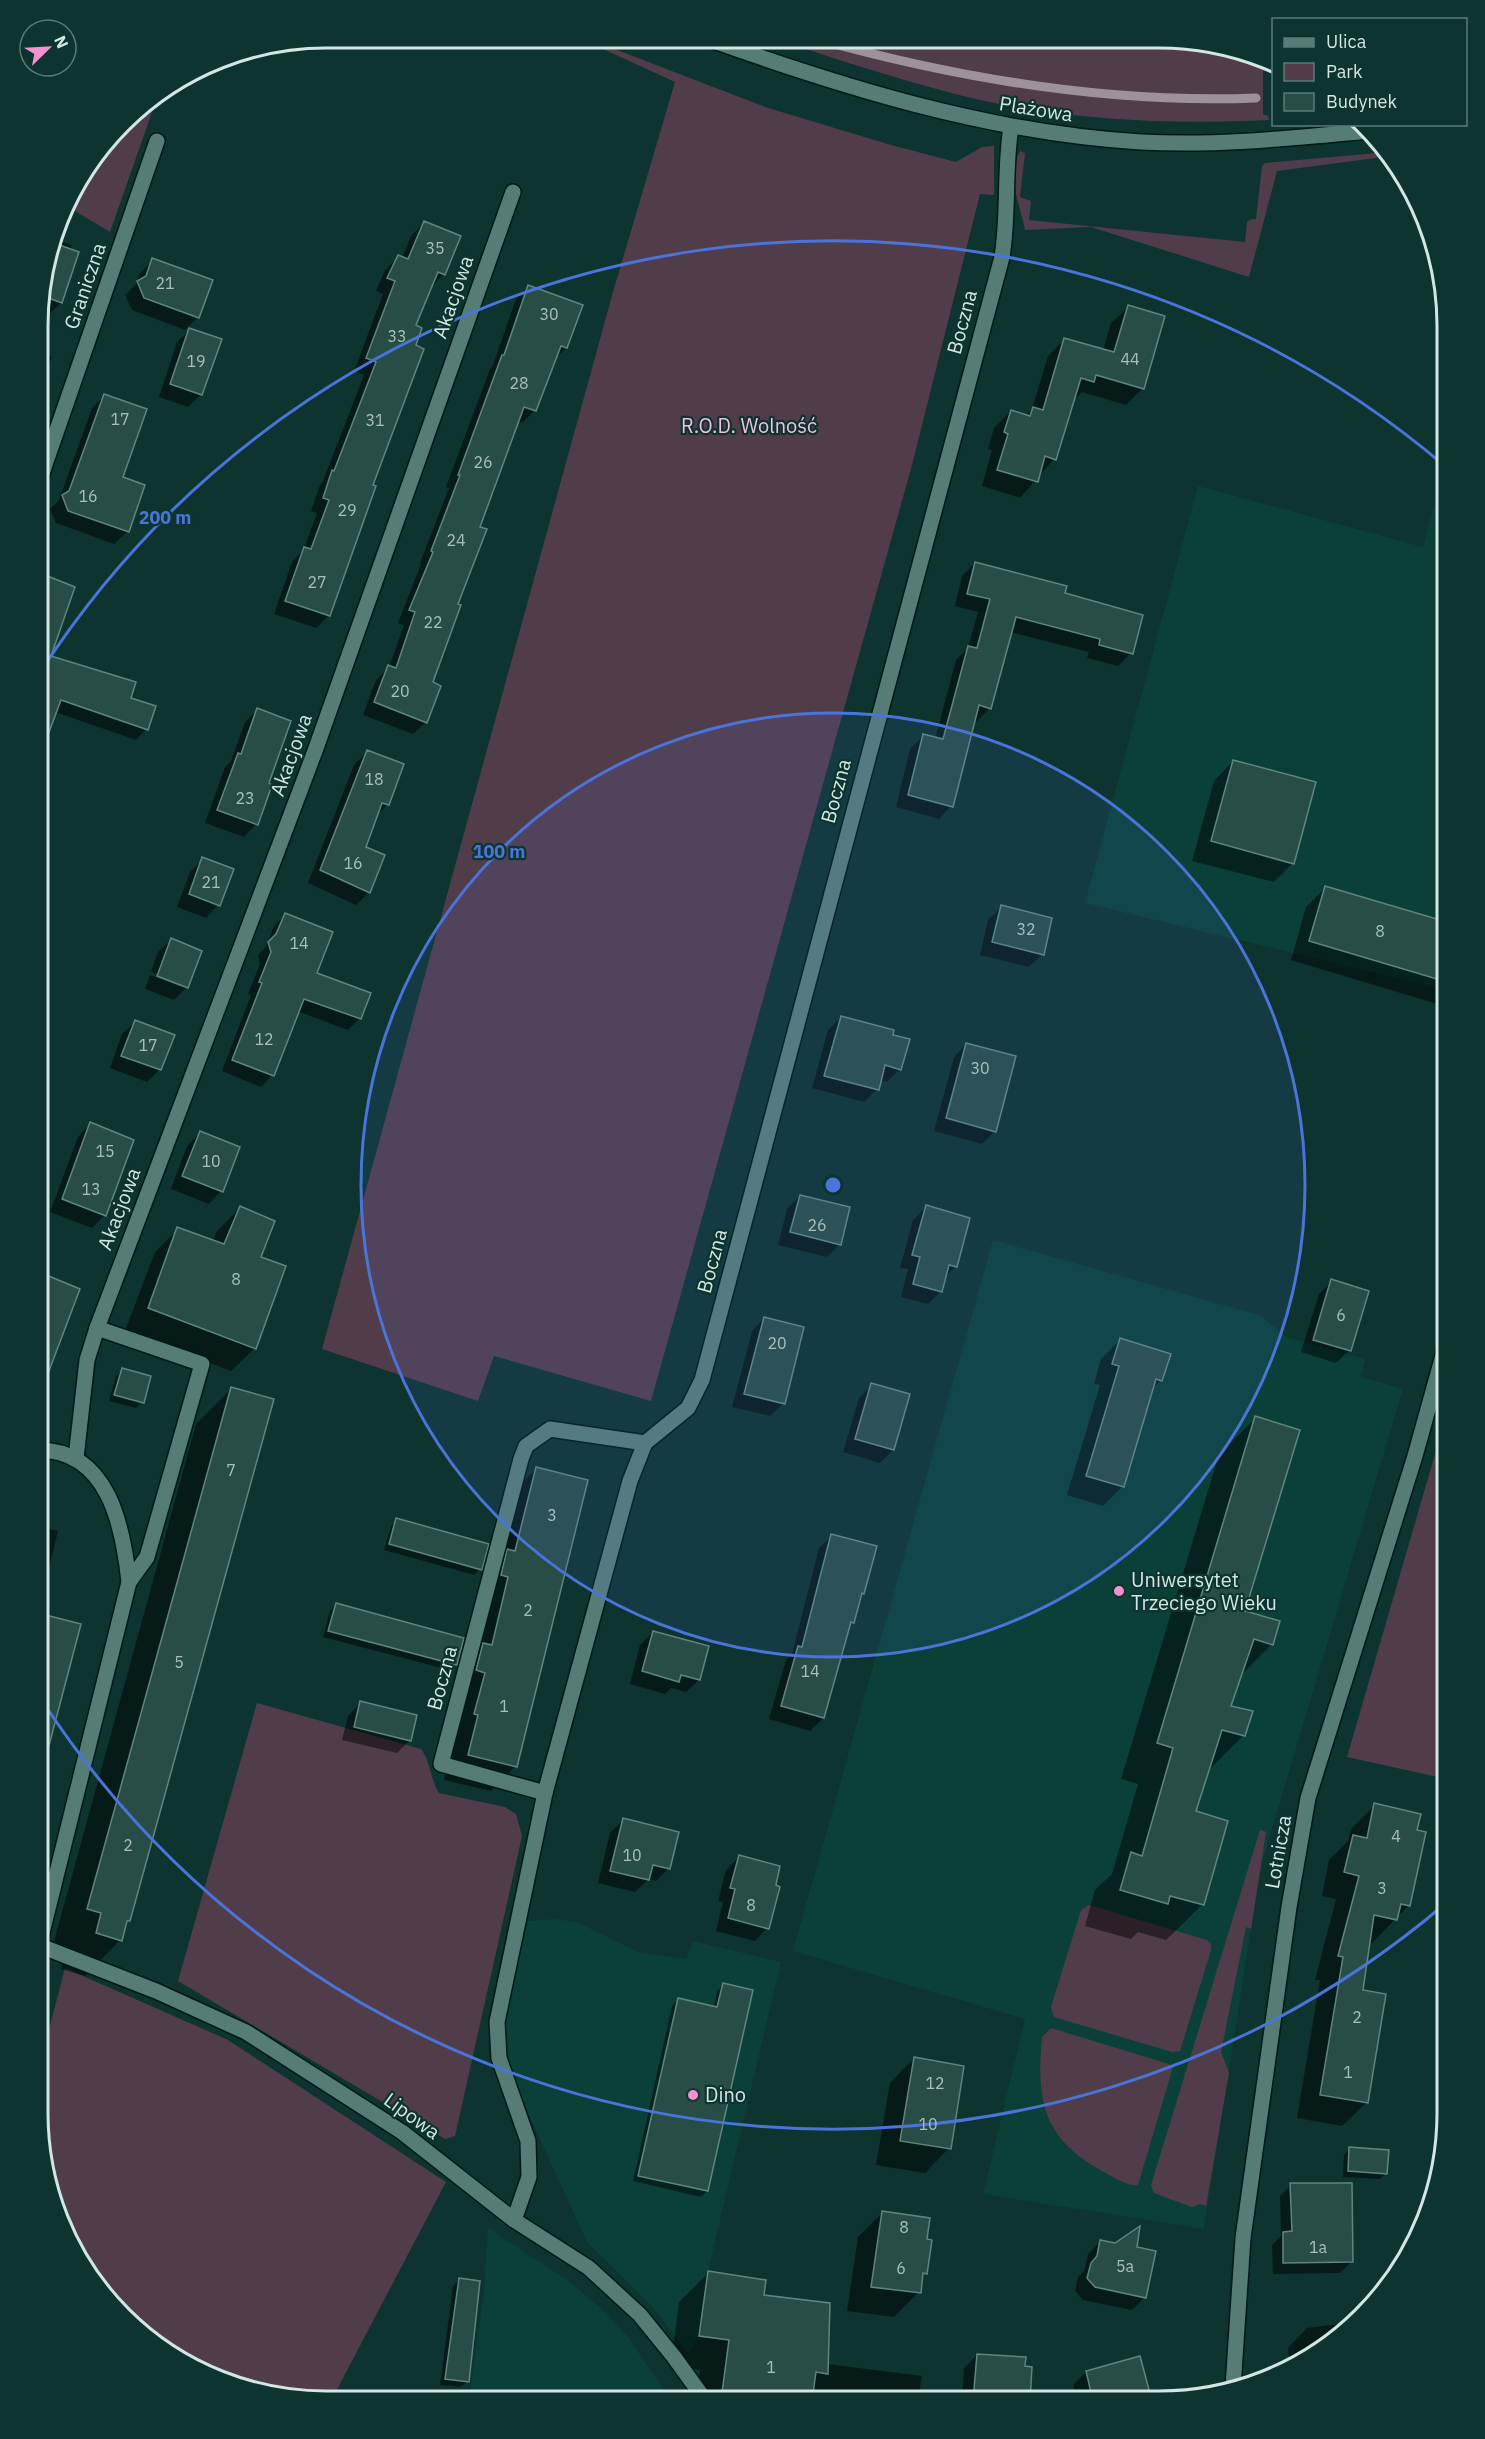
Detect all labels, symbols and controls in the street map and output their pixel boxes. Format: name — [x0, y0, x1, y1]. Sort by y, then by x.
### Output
north arrow — [18, 18, 78, 78]
legend — [1272, 18, 1467, 126]
text: Ulica — [1326, 30, 1367, 53]
text: N — [50, 33, 73, 51]
text: Park — [1326, 60, 1363, 83]
street label: Plażowa — [997, 89, 1075, 128]
text: Budynek — [1326, 90, 1398, 113]
house number: 35 — [425, 238, 445, 258]
street label: Graniczna — [57, 239, 112, 333]
street label: Akacjowa — [426, 252, 479, 342]
house number: 21 — [155, 273, 175, 293]
street label: Boczna — [940, 286, 983, 357]
house number: 30 — [539, 304, 559, 324]
house number: 33 — [387, 326, 407, 346]
house number: 44 — [1120, 349, 1140, 369]
house number: 19 — [186, 351, 206, 371]
house number: 28 — [509, 373, 529, 393]
house number: 17 — [110, 409, 130, 429]
house number: 31 — [365, 410, 385, 430]
park label: R.O.D. Wolność — [681, 412, 817, 439]
house number: 26 — [473, 452, 493, 472]
house number: 16 — [78, 486, 98, 506]
house number: 29 — [337, 500, 357, 520]
text: 200 m — [139, 506, 191, 529]
house number: 24 — [446, 530, 466, 550]
house number: 27 — [307, 572, 327, 592]
house number: 22 — [423, 612, 443, 632]
house number: 20 — [390, 681, 410, 701]
street label: Akacjowa — [263, 710, 318, 800]
street label: Boczna — [814, 755, 857, 826]
house number: 18 — [364, 769, 384, 789]
house number: 23 — [235, 788, 255, 808]
text: 100 m — [473, 840, 525, 863]
house number: 16 — [343, 853, 363, 873]
house number: 21 — [201, 872, 221, 892]
house number: 32 — [1016, 919, 1036, 939]
house number: 8 — [1375, 921, 1385, 941]
house number: 14 — [289, 933, 309, 953]
house number: 12 — [254, 1029, 274, 1049]
house number: 17 — [138, 1035, 158, 1055]
house number: 30 — [970, 1058, 990, 1078]
house number: 15 — [95, 1141, 115, 1161]
house number: 10 — [201, 1151, 221, 1171]
street label: Akacjowa — [91, 1164, 147, 1254]
centre of rings — [823, 1175, 843, 1195]
house number: 13 — [81, 1179, 101, 1199]
house number: 26 — [807, 1215, 827, 1235]
street label: Boczna — [690, 1225, 733, 1296]
house number: 8 — [231, 1269, 241, 1289]
house number: 6 — [1336, 1305, 1346, 1325]
house number: 20 — [767, 1333, 787, 1353]
house number: 7 — [226, 1460, 236, 1480]
house number: 3 — [547, 1505, 557, 1525]
place label: Uniwersytet Trzeciego Wieku — [1131, 1566, 1277, 1616]
marker: Uniwersytet Trzeciego Wieku — [1112, 1584, 1126, 1598]
house number: 2 — [523, 1600, 533, 1620]
street label: Boczna — [420, 1642, 463, 1713]
house number: 5 — [174, 1652, 184, 1672]
house number: 14 — [800, 1661, 820, 1681]
house number: 1 — [499, 1696, 509, 1716]
street label: Lotnicza — [1258, 1813, 1297, 1891]
house number: 4 — [1391, 1826, 1401, 1846]
house number: 2 — [123, 1835, 133, 1855]
house number: 10 — [622, 1845, 642, 1865]
house number: 3 — [1377, 1878, 1387, 1898]
house number: 8 — [746, 1895, 756, 1915]
house number: 2 — [1352, 2007, 1362, 2027]
house number: 1 — [1343, 2062, 1353, 2082]
house number: 12 — [925, 2073, 945, 2093]
place label: Dino — [705, 2081, 746, 2108]
street label: Lipowa — [379, 2086, 446, 2145]
marker: Dino — [686, 2088, 700, 2102]
house number: 10 — [918, 2114, 938, 2134]
house number: 8 — [899, 2217, 909, 2237]
house number: 1a — [1309, 2237, 1328, 2257]
house number: 5a — [1116, 2256, 1135, 2276]
house number: 6 — [896, 2258, 906, 2278]
house number: 1 — [766, 2357, 776, 2377]

